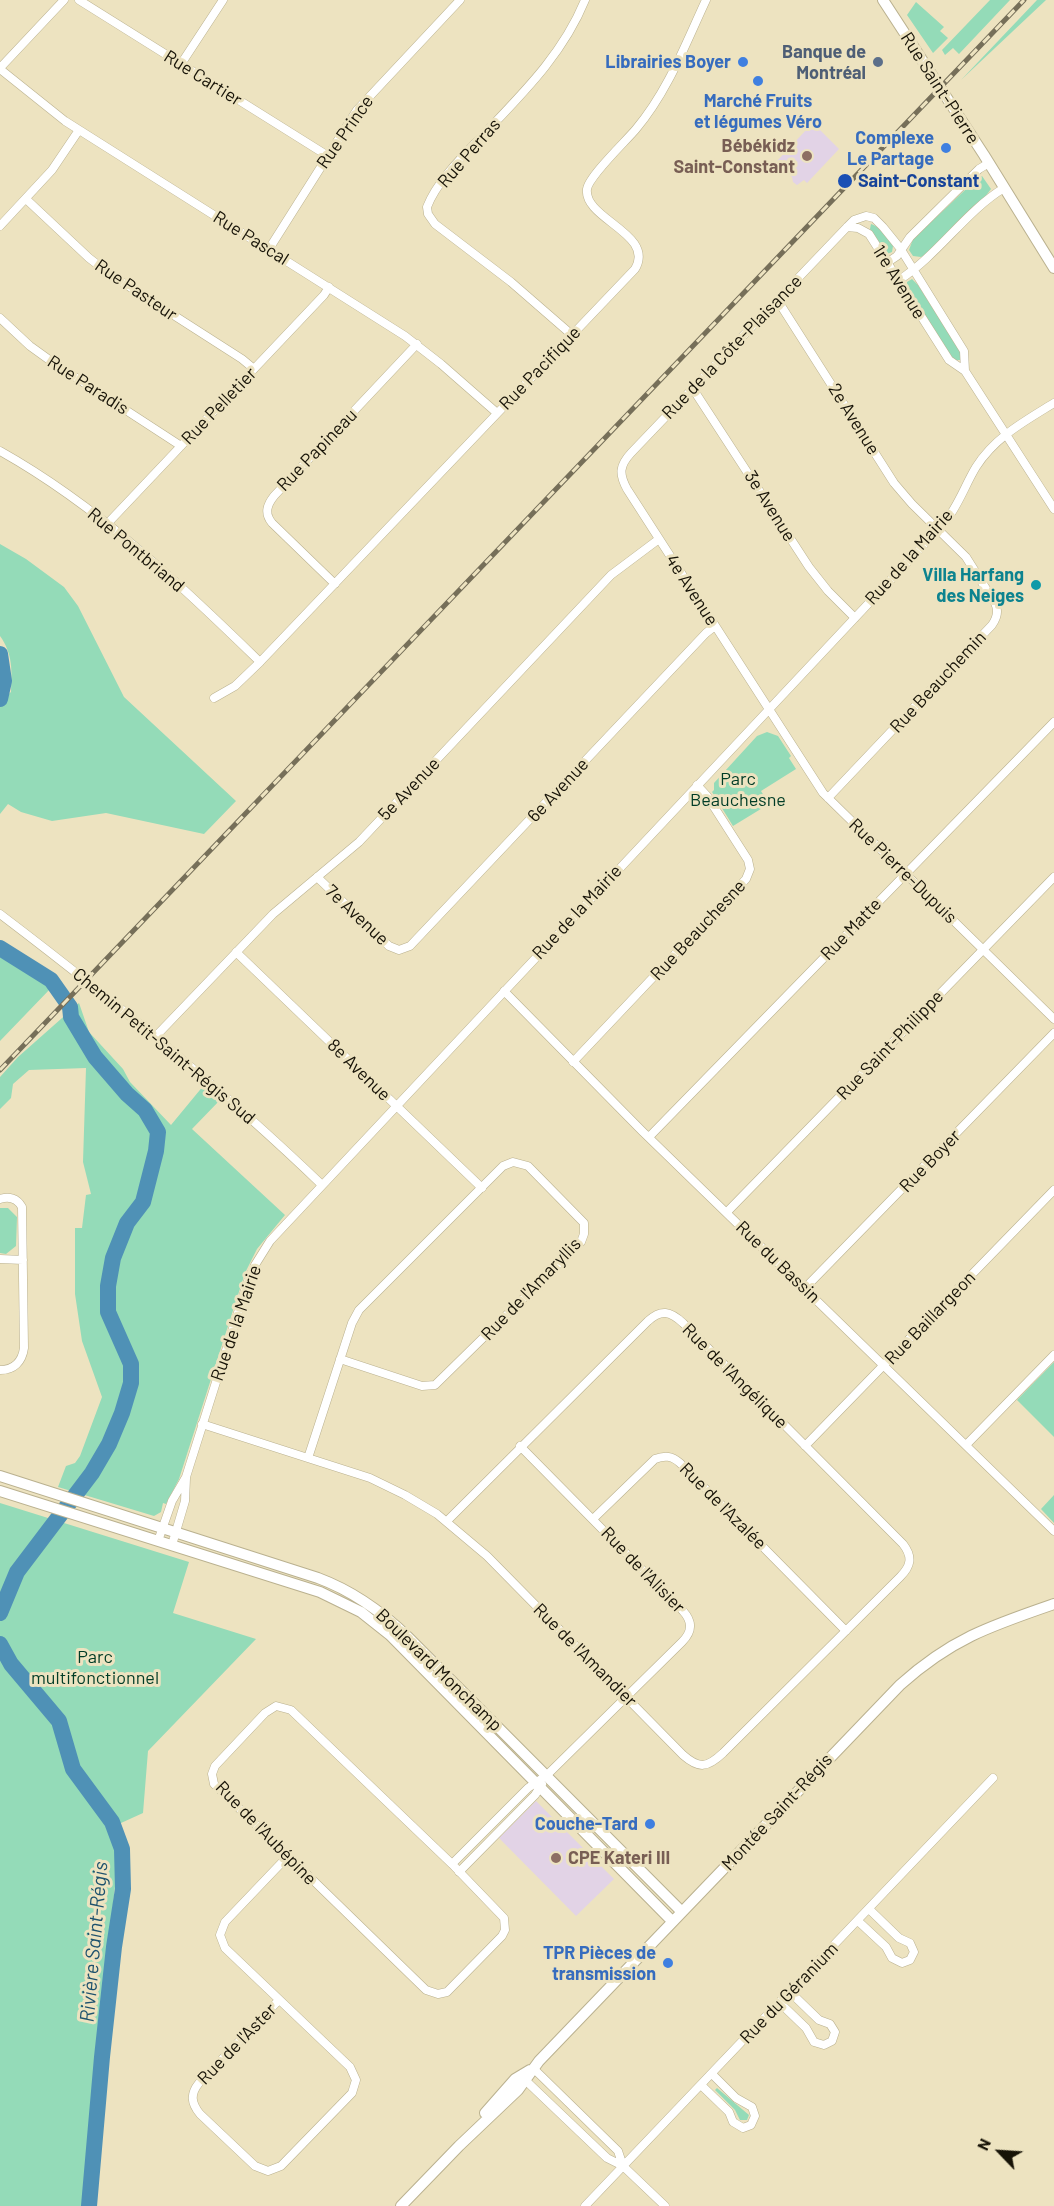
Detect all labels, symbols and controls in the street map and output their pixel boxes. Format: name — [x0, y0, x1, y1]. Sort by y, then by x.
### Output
street label: Rue Saint-Pierre — [896, 28, 984, 148]
place label: Banque de Montréal — [782, 41, 866, 84]
street label: Rue Cartier — [160, 46, 246, 110]
place label: Librairies Boyer — [605, 51, 731, 73]
marker: Librairies Boyer — [736, 55, 750, 69]
marker: Banque de Montréal — [871, 55, 885, 69]
marker: Marché Fruits et légumes Véro — [751, 74, 765, 88]
place label: Marché Fruits et légumes Véro — [694, 90, 822, 132]
street label: Rue Prince — [312, 91, 378, 173]
street label: Rue Perras — [433, 114, 505, 192]
place label: Complexe Le Partage — [847, 127, 934, 170]
place label: Bébékidz Saint-Constant — [674, 135, 795, 178]
marker: Complexe Le Partage — [939, 141, 953, 155]
marker: Bébékidz Saint-Constant — [800, 149, 814, 163]
place label: Saint-Constant — [858, 170, 979, 192]
marker: Saint-Constant — [836, 172, 854, 190]
street label: Rue Pascal — [209, 206, 293, 270]
street label: 1re Avenue — [868, 241, 930, 323]
street label: Rue Pasteur — [91, 255, 181, 325]
street label: Rue de la Côte-Plaisance — [657, 270, 807, 424]
street label: Rue Pacifique — [495, 322, 585, 414]
street label: Rue Paradis — [43, 351, 133, 419]
street label: Rue Pelletier — [177, 363, 261, 449]
street label: 2e Avenue — [824, 379, 884, 459]
street label: Rue Papineau — [272, 404, 362, 496]
street label: 3e Avenue — [740, 466, 800, 546]
street label: Rue Pontbriand — [83, 503, 189, 597]
street label: Rue de la Mairie — [860, 505, 958, 609]
street label: 4e Avenue — [661, 550, 723, 630]
place label: Villa Harfang des Neiges — [922, 564, 1024, 606]
marker: Villa Harfang des Neiges — [1029, 578, 1043, 592]
street label: Rue Beauchemin — [885, 627, 991, 737]
street label: 5e Avenue — [374, 753, 444, 825]
street label: 6e Avenue — [523, 754, 593, 826]
park label: Parc Beauchesne — [690, 768, 786, 810]
street label: Rue Pierre-Dupuis — [845, 814, 961, 928]
street label: Rue de la Mairie — [528, 860, 626, 964]
street label: Rue Beauchesne — [646, 875, 750, 985]
street label: 7e Avenue — [321, 880, 393, 950]
street label: Rue Matte — [816, 893, 886, 965]
street label: Chemin Petit-Saint-Régis Sud — [68, 963, 260, 1129]
street label: Rue Saint-Philippe — [832, 986, 948, 1104]
street label: 8e Avenue — [323, 1035, 395, 1105]
street label: Rue Boyer — [895, 1125, 965, 1197]
street label: Rue du Bassin — [731, 1216, 825, 1308]
street label: Rue de l'Amaryllis — [477, 1233, 585, 1345]
street label: Rue de la Mairie — [206, 1262, 266, 1384]
street label: Rue Baillargeon — [880, 1267, 980, 1369]
street label: Rue de l'Angélique — [678, 1319, 792, 1433]
street label: Rue de l'Azalée — [675, 1458, 771, 1554]
street label: Rue de l'Alisier — [597, 1522, 689, 1618]
street label: Rue de l'Amandier — [529, 1599, 641, 1711]
street label: Boulevard Monchamp — [371, 1604, 507, 1736]
park label: Parc multifonctionnel — [31, 1646, 159, 1688]
street label: Montée Saint-Régis — [717, 1749, 837, 1875]
street label: Rue de l'Aubépine — [211, 1777, 321, 1889]
place label: Couche-Tard — [535, 1813, 638, 1835]
marker: Couche-Tard — [643, 1817, 657, 1831]
place label: CPE Kateri III — [568, 1847, 670, 1869]
marker: CPE Kateri III — [549, 1851, 563, 1865]
water label: Rivière Saint-Régis — [75, 1861, 113, 2023]
street label: Rue du Géranium — [735, 1938, 843, 2048]
place label: TPR Pièces de transmission — [543, 1942, 656, 1984]
marker: TPR Pièces de transmission — [661, 1956, 675, 1970]
street label: Rue de l'Aster — [193, 1999, 281, 2089]
north arrow — [970, 2122, 1030, 2182]
text: N — [972, 2135, 994, 2153]

